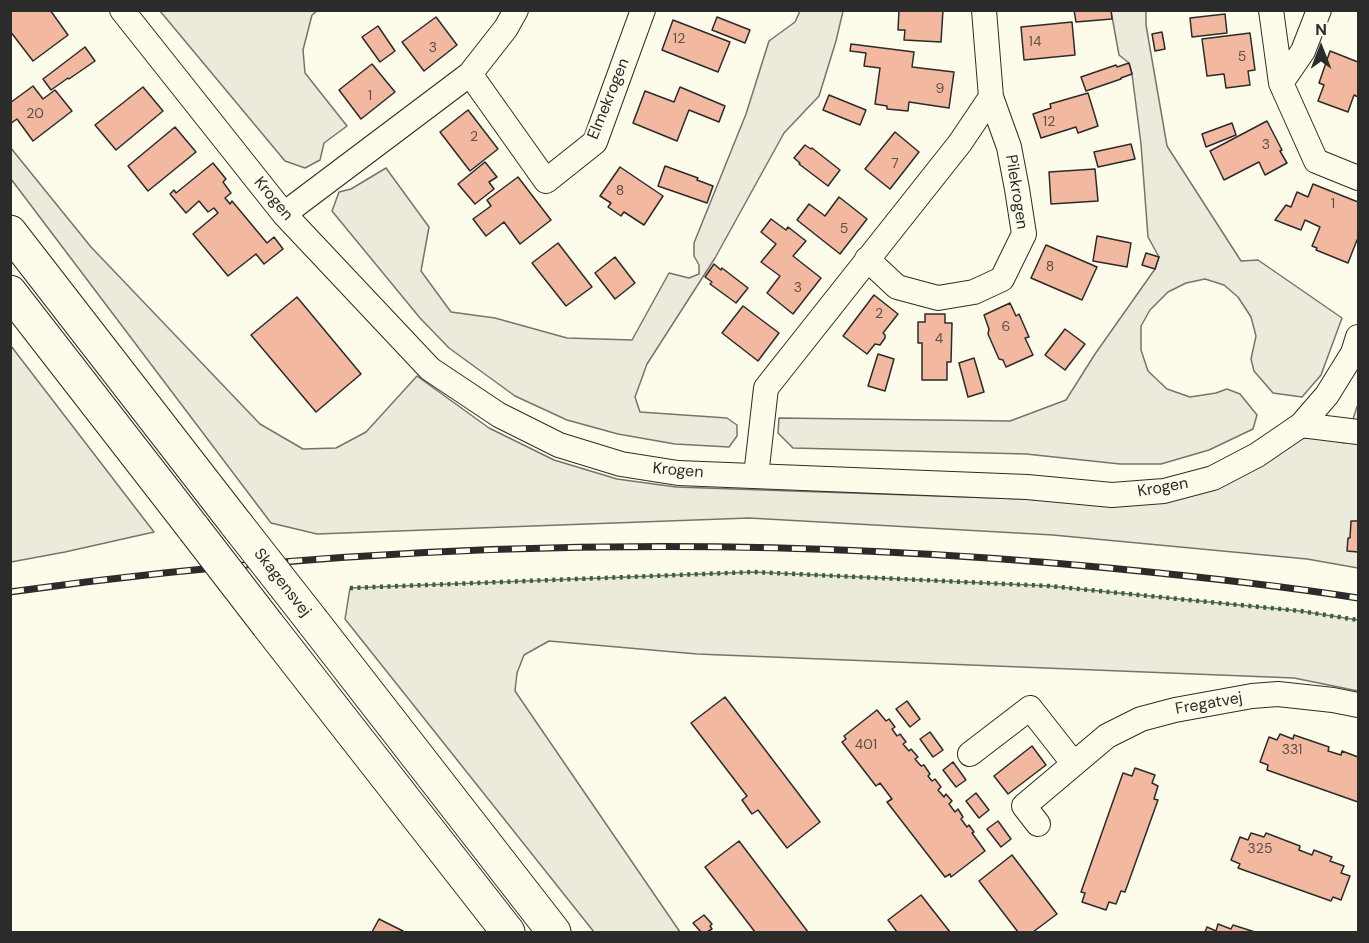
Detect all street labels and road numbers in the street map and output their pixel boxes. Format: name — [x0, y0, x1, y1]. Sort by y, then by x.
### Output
street label: Elmekrogen — [584, 56, 634, 142]
street label: Pilekrogen — [1001, 153, 1031, 231]
street label: Krogen — [249, 173, 297, 225]
street label: Krogen — [652, 459, 704, 483]
street label: Krogen — [1136, 474, 1190, 502]
street label: Skagensvej — [249, 545, 315, 621]
street label: Fregatvej — [1174, 689, 1244, 719]

